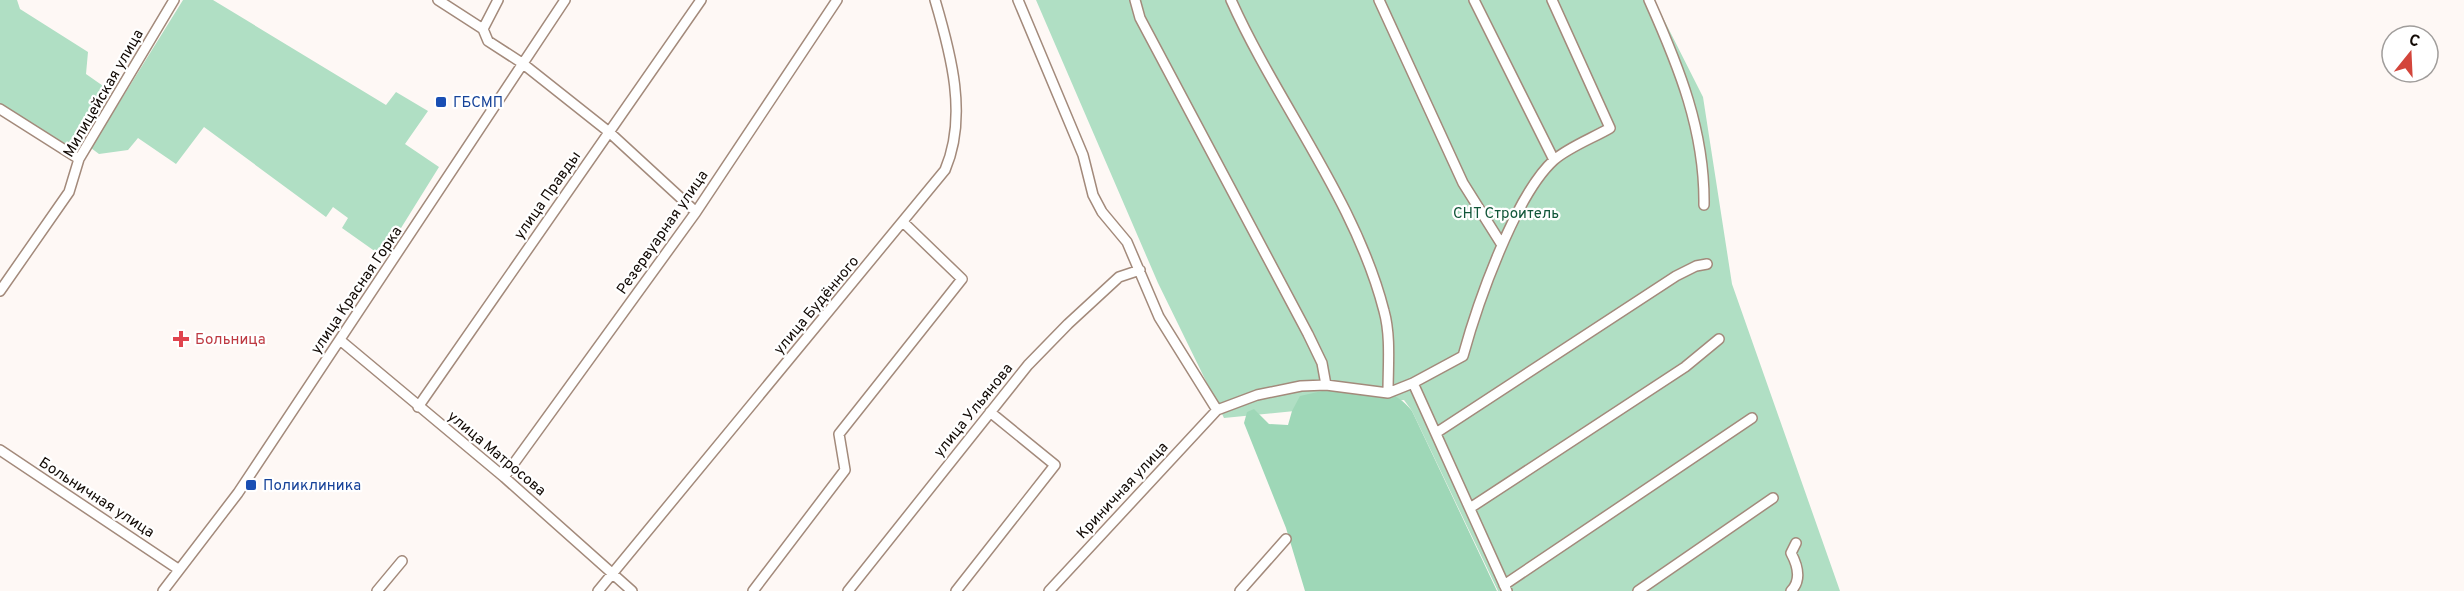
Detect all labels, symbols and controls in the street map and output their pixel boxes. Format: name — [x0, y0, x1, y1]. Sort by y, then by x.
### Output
north arrow — [2380, 24, 2440, 84]
street label: Милицейская улица — [60, 26, 149, 161]
text: С — [2406, 31, 2422, 53]
place label: ГБСМП — [453, 94, 503, 113]
marker: ГБСМП — [434, 95, 448, 109]
street label: улица Правды — [511, 148, 586, 244]
street label: Резервуарная улица — [613, 167, 713, 299]
park label: СНТ Строитель — [1453, 205, 1559, 224]
street label: улица Красная Горка — [307, 223, 407, 358]
street label: улица Будённого — [770, 253, 864, 359]
marker: Больница — [172, 330, 190, 348]
place label: Больница — [195, 331, 266, 350]
street label: улица Ульянова — [930, 360, 1018, 462]
street label: улица Матросова — [443, 407, 549, 501]
street label: Криничная улица — [1073, 439, 1173, 544]
street label: Больничная улица — [35, 454, 158, 543]
place label: Поликлиника — [263, 477, 361, 496]
marker: Поликлиника — [244, 478, 258, 492]

